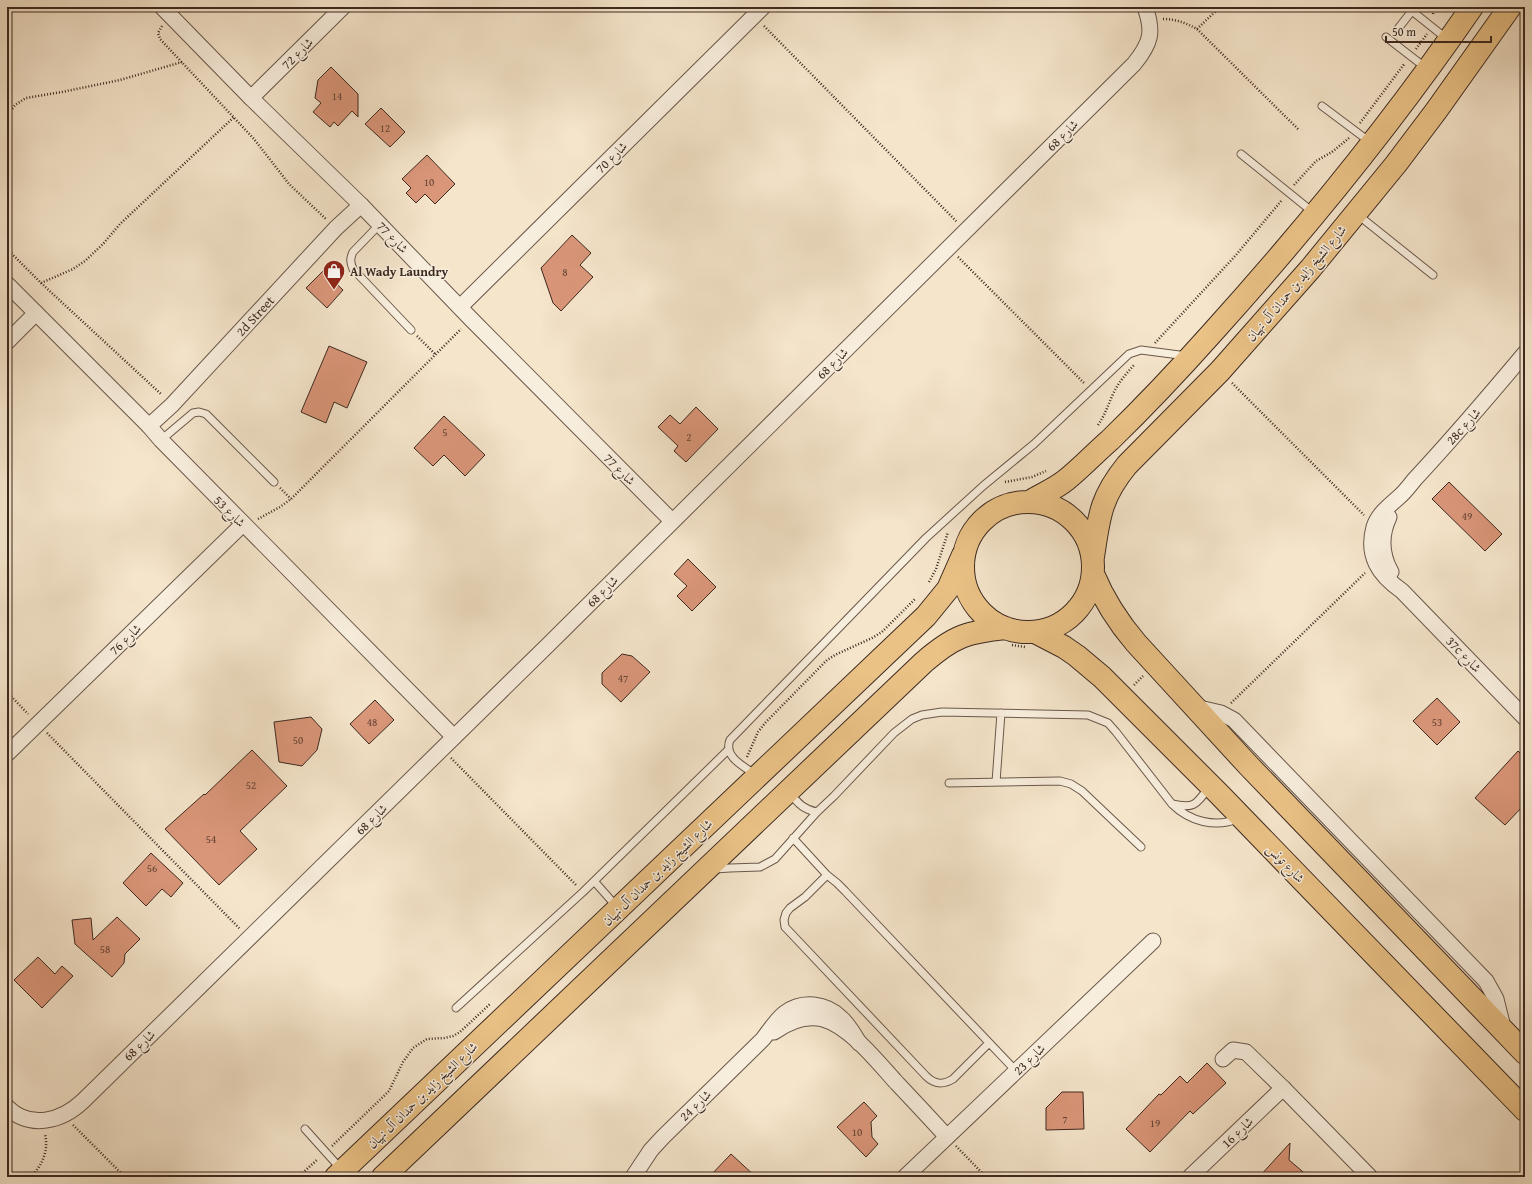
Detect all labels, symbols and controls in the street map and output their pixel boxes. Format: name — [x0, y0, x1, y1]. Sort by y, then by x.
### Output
scale bar — [1386, 18, 1491, 44]
text: 50 m — [1392, 23, 1416, 40]
street label: شارع 72 — [277, 33, 319, 75]
house number: 14 — [332, 88, 342, 104]
street label: شارع 68 — [1042, 115, 1084, 157]
house number: 12 — [380, 120, 390, 136]
street label: شارع 70 — [591, 137, 633, 179]
house number: 10 — [424, 174, 434, 190]
street label: شارع 77 — [371, 217, 413, 259]
street label: شارع الشيخ زايد بن حمدان آل نهيان — [1242, 221, 1352, 347]
shop icon: Al Wady Laundry — [321, 258, 347, 291]
place label: Al Wady Laundry — [350, 262, 448, 281]
house number: 8 — [562, 264, 568, 280]
street label: 2d Street — [232, 291, 279, 340]
street label: شارع 68 — [812, 343, 854, 385]
street label: 28c شارع — [1442, 404, 1487, 450]
house number: 5 — [442, 424, 448, 440]
house number: 2 — [686, 429, 692, 445]
street label: شارع 77 — [598, 449, 640, 491]
street label: شارع 53 — [208, 491, 250, 533]
house number: 49 — [1462, 508, 1472, 524]
street label: شارع 68 — [582, 571, 624, 613]
street label: شارع 76 — [105, 619, 147, 661]
street label: 37c شارع — [1440, 632, 1486, 678]
house number: 47 — [618, 670, 628, 686]
house number: 48 — [367, 714, 377, 730]
house number: 53 — [1432, 714, 1442, 730]
house number: 50 — [293, 732, 303, 748]
house number: 52 — [246, 777, 256, 793]
street label: شارع 68 — [351, 799, 393, 841]
street label: شارع الشيخ زايد بن حمدان آل نهيان — [598, 815, 718, 932]
house number: 54 — [206, 831, 216, 847]
street label: شارع تونس — [1261, 840, 1309, 889]
house number: 56 — [147, 860, 157, 876]
house number: 58 — [100, 941, 110, 957]
street label: شارع 68 — [119, 1025, 161, 1067]
street label: شارع الشيخ زايد بن حمدان آل نهيان — [363, 1038, 483, 1155]
street label: شارع 23 — [1009, 1039, 1051, 1081]
street label: شارع 24 — [675, 1085, 717, 1127]
house number: 7 — [1062, 1111, 1068, 1127]
street label: شارع 16 — [1217, 1112, 1259, 1154]
house number: 19 — [1150, 1115, 1160, 1131]
house number: 10 — [852, 1124, 862, 1140]

